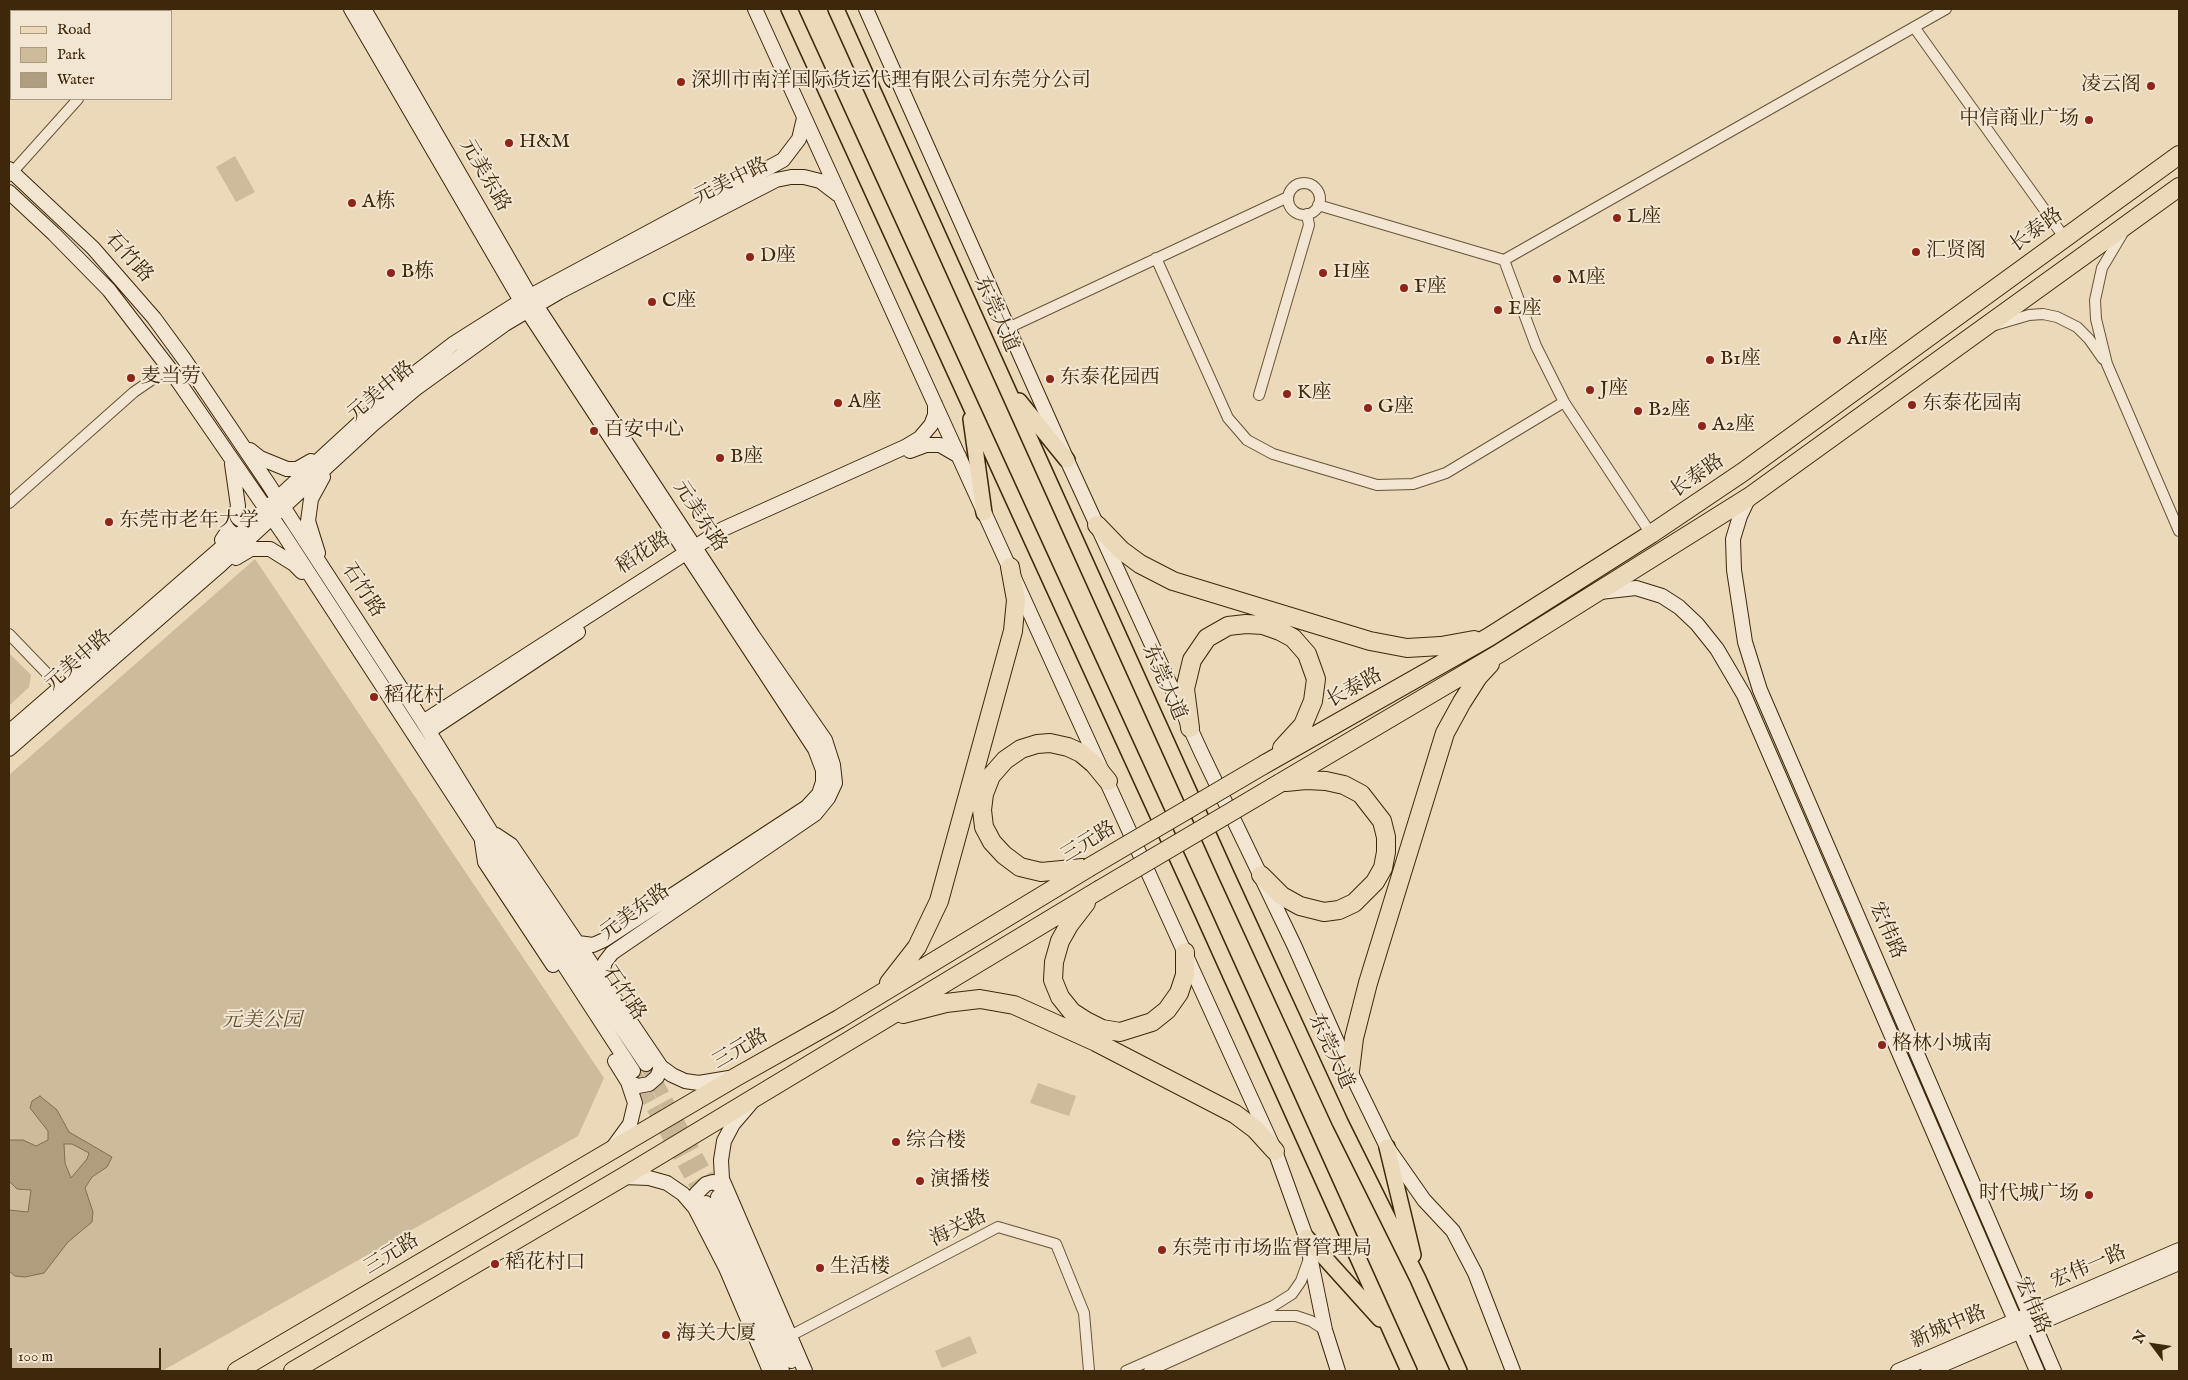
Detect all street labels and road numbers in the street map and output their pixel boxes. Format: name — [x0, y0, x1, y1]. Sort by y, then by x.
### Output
street label: 元美东路 — [454, 135, 514, 217]
street label: 元美中路 — [691, 154, 773, 210]
street label: 长泰路 — [2006, 204, 2068, 258]
street label: 石竹路 — [99, 228, 157, 288]
street label: 东莞大道 — [968, 274, 1022, 356]
street label: 元美中路 — [344, 357, 420, 427]
street label: 长泰路 — [1667, 450, 1729, 504]
street label: 元美东路 — [667, 477, 731, 557]
street label: 稻花路 — [612, 528, 676, 580]
street label: 石竹路 — [336, 559, 388, 623]
street label: 元美中路 — [41, 626, 117, 696]
street label: 东莞大道 — [1136, 642, 1190, 724]
street label: 长泰路 — [1323, 664, 1387, 714]
street label: 三元路 — [1057, 817, 1121, 869]
street label: 元美东路 — [597, 880, 675, 946]
street label: 宏伟路 — [1863, 899, 1909, 963]
street label: 石竹路 — [596, 962, 650, 1026]
street label: 东莞大道 — [1302, 1011, 1358, 1093]
street label: 三元路 — [709, 1025, 773, 1075]
street label: 海关路 — [927, 1205, 991, 1253]
street label: 三元路 — [360, 1229, 424, 1281]
street label: 宏伟一路 — [2047, 1241, 2131, 1295]
street label: 宏伟路 — [2008, 1274, 2054, 1338]
street label: 新城中路 — [1907, 1301, 1991, 1355]

